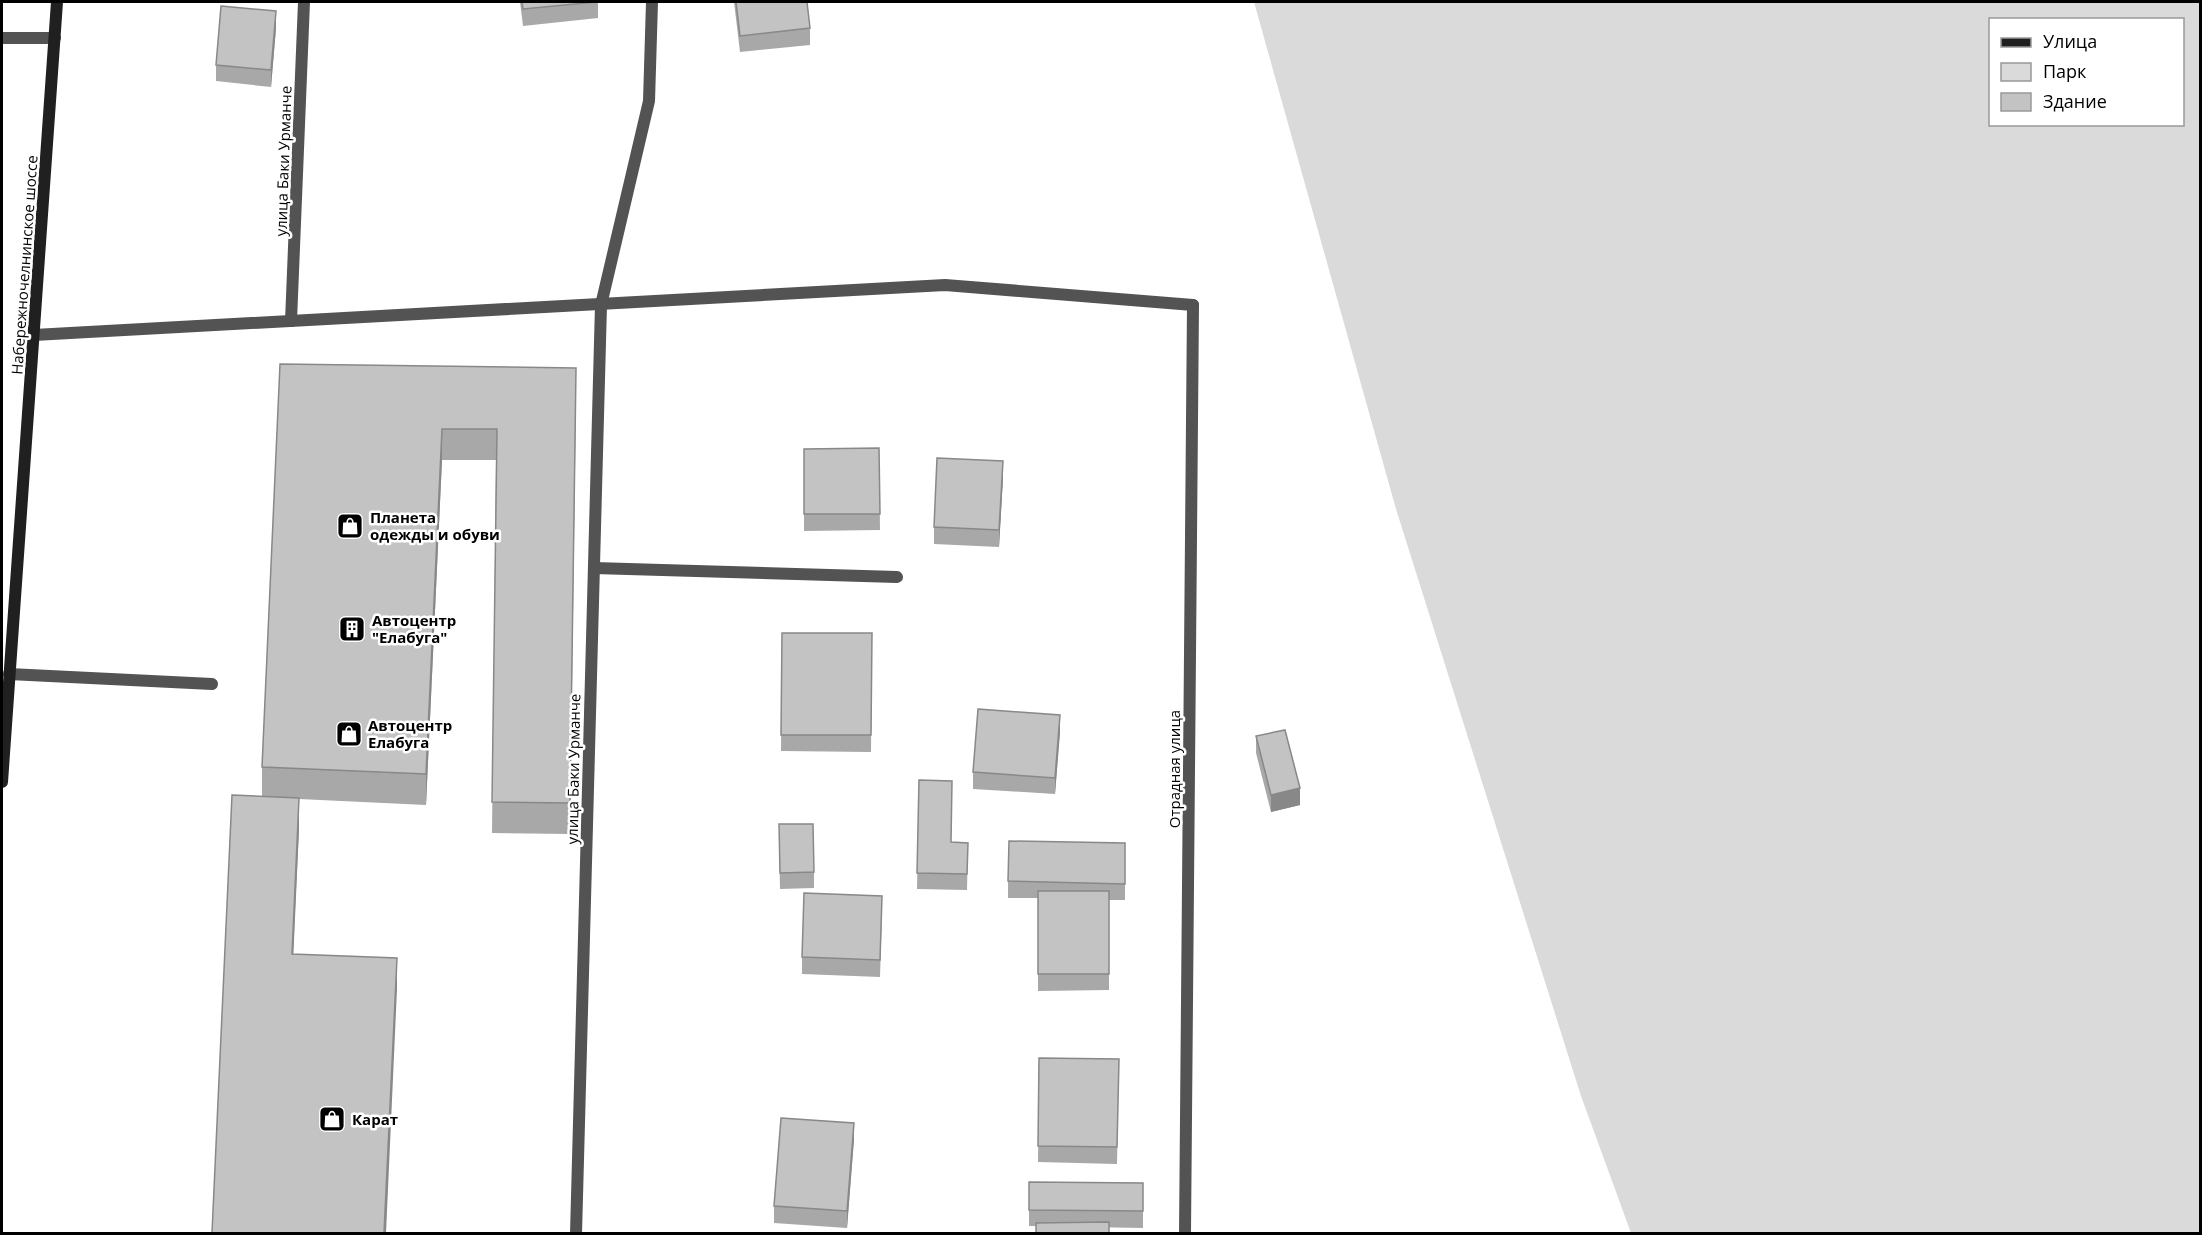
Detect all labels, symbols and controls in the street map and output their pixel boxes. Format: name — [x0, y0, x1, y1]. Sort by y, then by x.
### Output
legend — [1989, 18, 2184, 126]
text: Улица — [2043, 29, 2097, 53]
text: Парк — [2043, 59, 2087, 83]
street label: улица Баки Урманче — [270, 85, 296, 237]
text: Здание — [2043, 89, 2107, 113]
street label: Набережночелнинское шоссе — [6, 155, 42, 375]
place label: Планета одежды и обуви — [370, 507, 500, 544]
shop icon: Планета одежды и обуви — [335, 511, 365, 541]
place label: Автоцентр "Елабуга" — [372, 610, 456, 647]
building icon: Автоцентр "Елабуга" — [337, 614, 367, 644]
street label: улица Баки Урманче — [562, 693, 584, 845]
street label: Отрадная улица — [1164, 710, 1184, 828]
place label: Автоцентр Елабуга — [368, 715, 452, 752]
shop icon: Автоцентр Елабуга — [334, 719, 364, 749]
shop icon: Карат — [317, 1104, 347, 1134]
place label: Карат — [352, 1109, 398, 1129]

